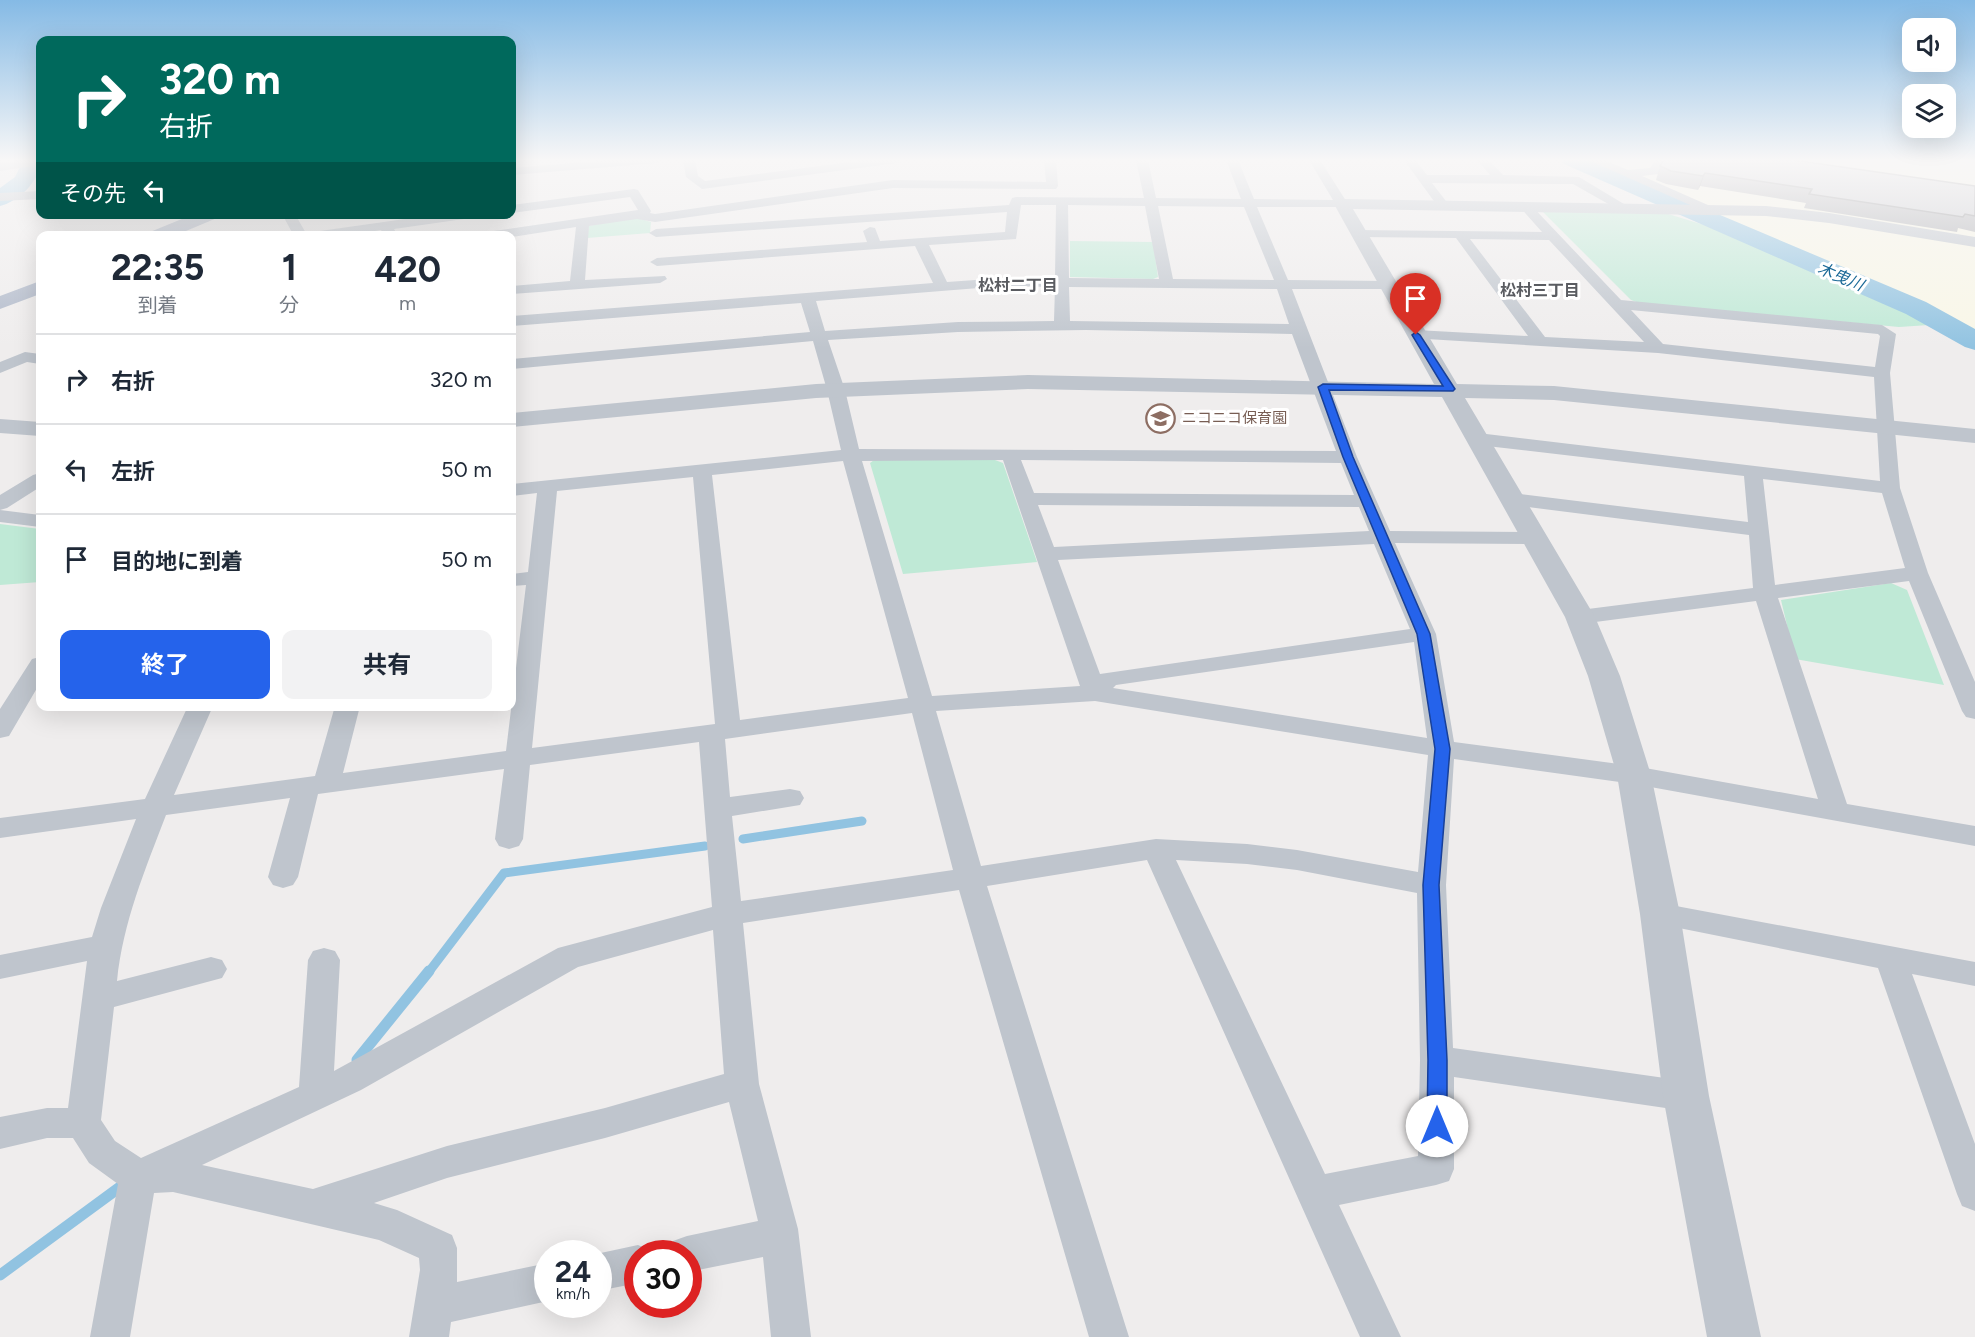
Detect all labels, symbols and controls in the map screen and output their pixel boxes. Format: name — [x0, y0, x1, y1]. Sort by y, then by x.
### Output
map controls — [1902, 18, 1956, 138]
button: sound — [1902, 18, 1956, 72]
text: 320 m — [159, 54, 281, 105]
icon: right — [60, 60, 138, 138]
button: layers — [1902, 84, 1956, 138]
text: 右折 — [159, 110, 213, 143]
icon: left — [138, 174, 171, 207]
text: その先 — [60, 180, 126, 207]
text: 22:35 — [111, 246, 204, 289]
text: 1 — [282, 246, 297, 289]
text: 420 — [374, 248, 441, 291]
water label: 木曳川 — [1815, 258, 1868, 295]
pin — [1390, 273, 1441, 335]
district label: 松村二丁目 — [978, 276, 1058, 295]
district label: 松村三丁目 — [1500, 281, 1580, 300]
icon: arrive — [1399, 282, 1432, 315]
text: m — [399, 291, 416, 315]
text: 到着 — [138, 293, 178, 317]
text: 分 — [279, 293, 299, 317]
icon: right — [60, 363, 93, 396]
text: 320 m — [429, 366, 492, 393]
text: 右折 — [111, 368, 155, 395]
school or university icon: ニコニコ保育園 — [1145, 402, 1177, 434]
place label: ニコニコ保育園 — [1182, 409, 1287, 427]
icon: left — [60, 453, 93, 486]
text: 50 m — [441, 456, 492, 483]
text: 左折 — [111, 458, 155, 485]
icon: arrive — [60, 543, 93, 576]
text: 50 m — [441, 546, 492, 573]
text: 目的地に到着 — [111, 548, 243, 575]
button: 終了 — [60, 630, 270, 699]
button: 共有 — [282, 630, 492, 699]
position arrow — [1405, 1094, 1469, 1158]
speed limit sign: 30 — [624, 1240, 702, 1318]
text: 24 — [555, 1253, 591, 1290]
text: km/h — [556, 1285, 590, 1303]

